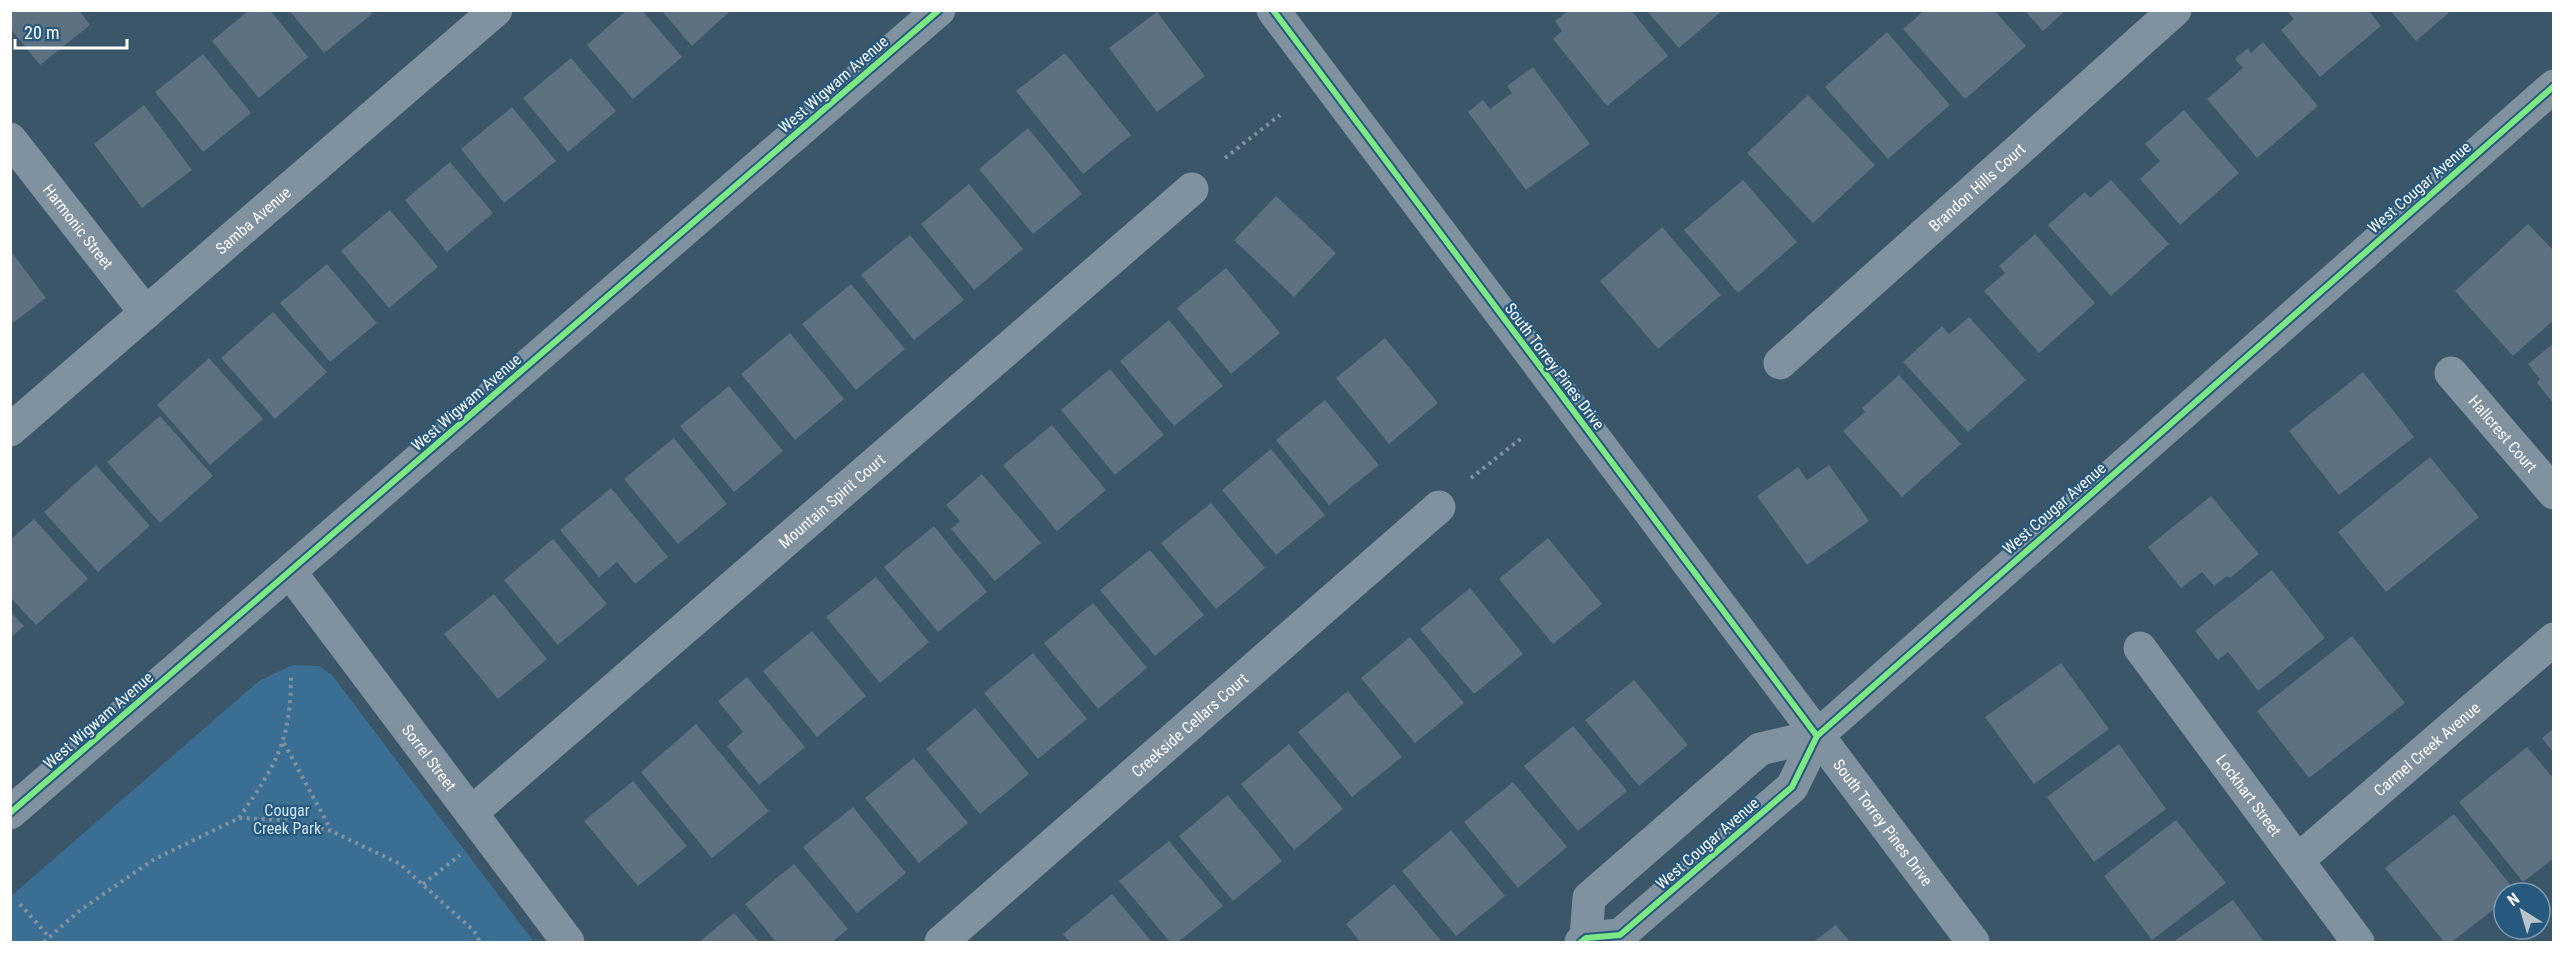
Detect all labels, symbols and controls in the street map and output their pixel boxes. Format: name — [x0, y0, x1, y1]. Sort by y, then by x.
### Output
scale bar — [15, 12, 128, 50]
text: 20 m — [24, 22, 59, 43]
street label: West Wigwam Avenue — [775, 32, 892, 137]
street label: West Cougar Avenue — [2364, 138, 2475, 237]
street label: Brandon Hills Court — [1925, 139, 2030, 235]
street label: Harmonic Street — [39, 181, 117, 273]
street label: Samba Avenue — [212, 183, 295, 258]
street label: South Torrey Pines Drive — [1501, 299, 1608, 433]
street label: West Wigwam Avenue — [408, 350, 525, 455]
street label: Hallcrest Court — [2465, 392, 2541, 477]
street label: Mountain Spirit Court — [775, 450, 889, 553]
street label: West Cougar Avenue — [1999, 459, 2110, 558]
street label: West Wigwam Avenue — [40, 668, 157, 773]
street label: Creekside Cellars Court — [1128, 669, 1252, 781]
street label: Carmel Creek Avenue — [2370, 698, 2484, 800]
street label: Sorrel Street — [398, 721, 460, 795]
street label: Lockhart Street — [2212, 751, 2285, 840]
street label: South Torrey Pines Drive — [1829, 756, 1936, 890]
street label: West Cougar Avenue — [1652, 794, 1763, 893]
park label: Cougar Creek Park — [253, 801, 322, 838]
north arrow — [2492, 881, 2552, 941]
text: N — [2504, 889, 2523, 910]

